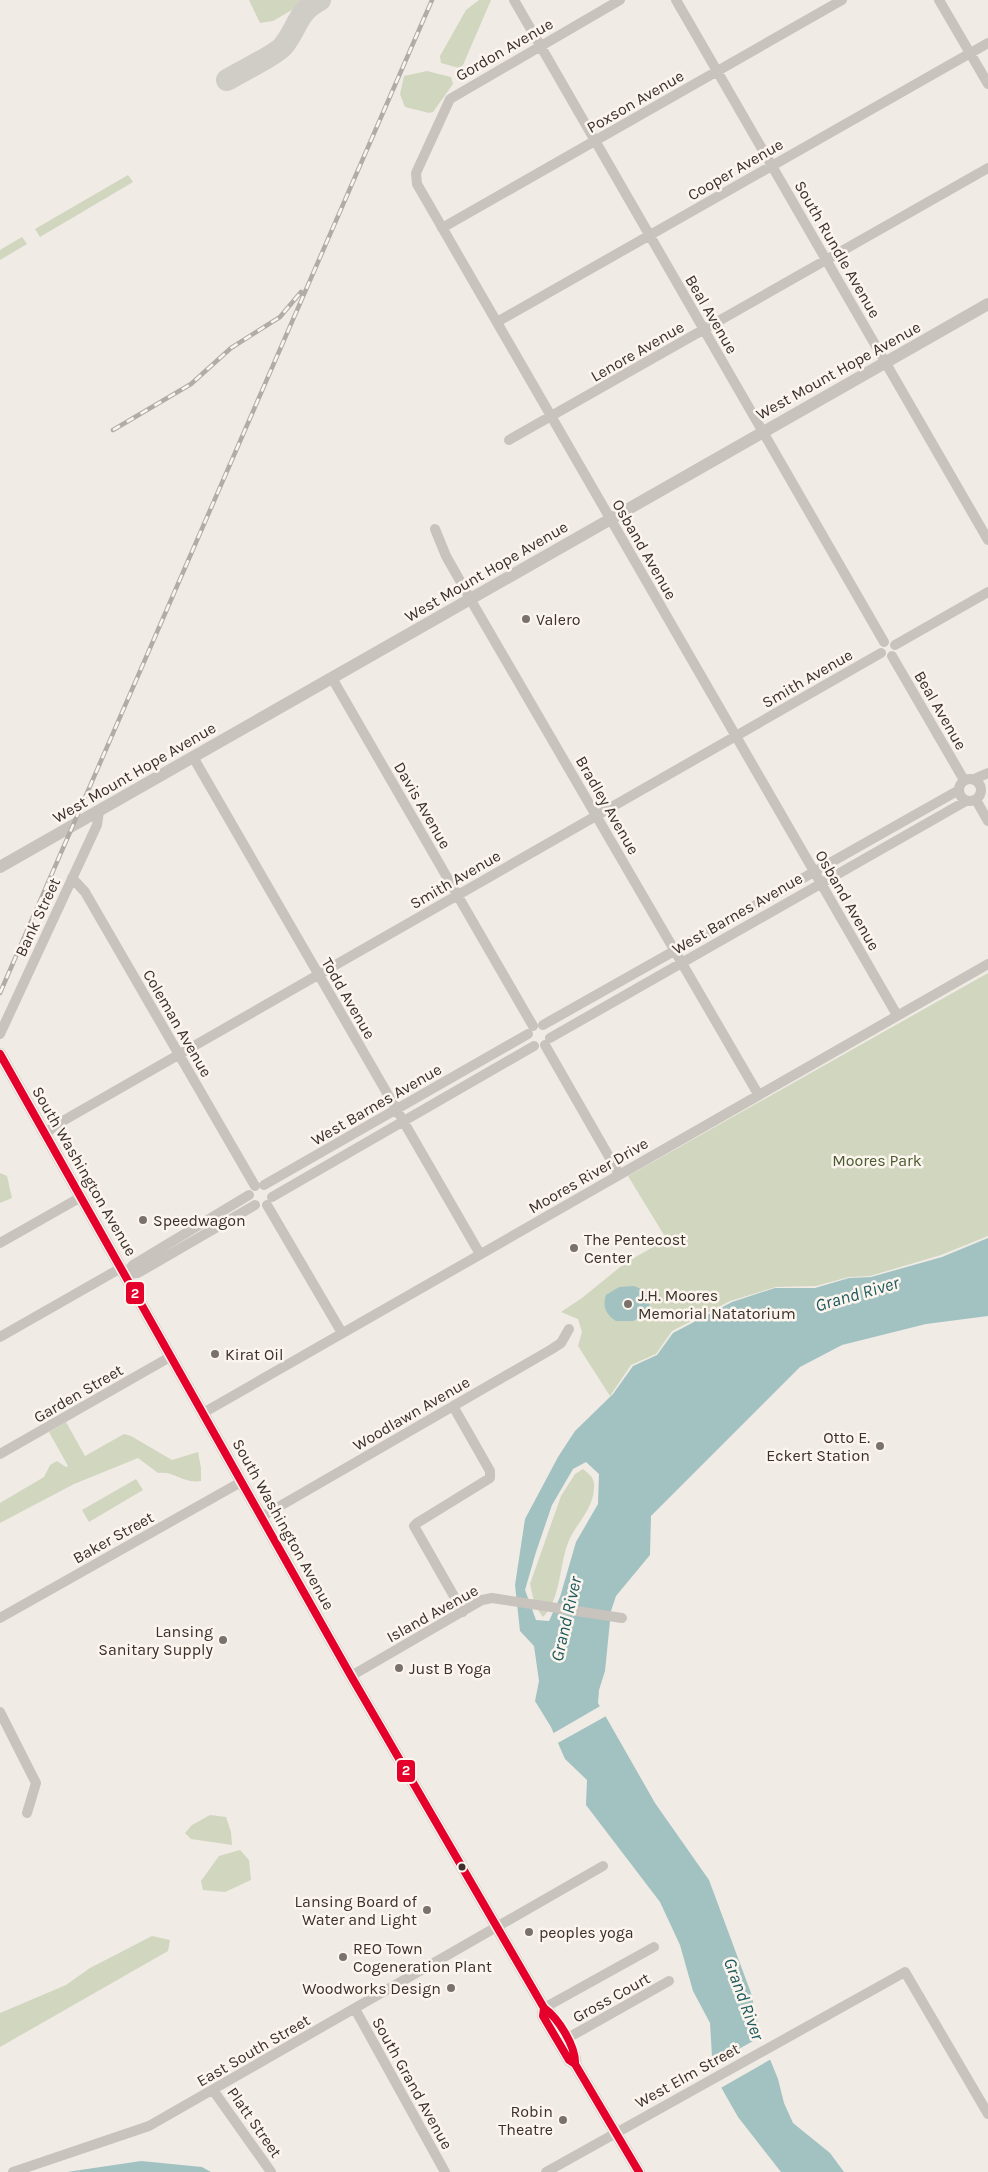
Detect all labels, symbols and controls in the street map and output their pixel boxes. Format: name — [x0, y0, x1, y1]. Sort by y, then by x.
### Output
street label: Gordon Avenue — [452, 14, 556, 85]
street label: Poxson Avenue — [583, 66, 687, 137]
street label: Cooper Avenue — [684, 134, 786, 204]
street label: South Rundle Avenue — [790, 177, 885, 321]
street label: Beal Avenue — [681, 271, 742, 357]
street label: Lenore Avenue — [587, 317, 687, 386]
street label: West Mount Hope Avenue — [753, 317, 924, 424]
street label: Osband Avenue — [608, 496, 681, 603]
street label: West Mount Hope Avenue — [401, 517, 571, 626]
place label: Valero — [536, 610, 581, 629]
marker: Valero — [520, 613, 532, 625]
street label: Smith Avenue — [759, 645, 856, 712]
street label: Beal Avenue — [910, 667, 971, 753]
street label: West Mount Hope Avenue — [49, 718, 219, 827]
street label: Bradley Avenue — [572, 753, 643, 858]
street label: Davis Avenue — [390, 758, 455, 852]
street label: Smith Avenue — [407, 846, 504, 913]
street label: Osband Avenue — [811, 847, 884, 954]
street label: West Barnes Avenue — [669, 868, 806, 959]
street label: Bank Street — [11, 875, 64, 960]
street label: Todd Avenue — [318, 954, 380, 1042]
street label: Coleman Avenue — [139, 966, 216, 1080]
street label: West Barnes Avenue — [308, 1059, 445, 1150]
street label: South Washington Avenue — [28, 1083, 141, 1259]
street label: Moores River Drive — [525, 1133, 651, 1217]
park label: Moores Park — [832, 1151, 922, 1170]
place label: Speedwagon — [153, 1211, 246, 1230]
marker: Speedwagon — [137, 1214, 149, 1226]
place label: The Pentecost Center — [584, 1230, 686, 1267]
marker: The Pentecost Center — [568, 1242, 580, 1254]
water label: Grand River — [812, 1271, 902, 1316]
line badge: 2 — [125, 1281, 145, 1305]
text: 2 — [131, 1285, 139, 1302]
place label: J.H. Moores Memorial Natatorium — [638, 1286, 796, 1323]
marker: J.H. Moores Memorial Natatorium — [622, 1298, 634, 1310]
place label: Kirat Oil — [225, 1345, 283, 1364]
marker: Kirat Oil — [209, 1348, 221, 1360]
street label: Garden Street — [30, 1360, 126, 1427]
street label: Woodlawn Avenue — [349, 1372, 473, 1455]
place label: Otto E. Eckert Station — [766, 1428, 870, 1465]
street label: South Washington Avenue — [229, 1435, 339, 1613]
marker: Otto E. Eckert Station — [874, 1440, 886, 1452]
street label: Baker Street — [69, 1507, 157, 1567]
water label: Grand River — [546, 1574, 587, 1664]
street label: Island Avenue — [383, 1580, 481, 1646]
place label: Lansing Sanitary Supply — [98, 1622, 214, 1659]
marker: Lansing Sanitary Supply — [217, 1634, 229, 1646]
place label: Just B Yoga — [409, 1659, 491, 1678]
marker: Just B Yoga — [393, 1662, 405, 1674]
line badge: 2 — [396, 1759, 416, 1783]
text: 2 — [402, 1762, 410, 1779]
unlabelled marker — [457, 1862, 467, 1872]
place label: Lansing Board of Water and Light — [295, 1892, 418, 1929]
marker: Lansing Board of Water and Light — [421, 1904, 433, 1916]
place label: peoples yoga — [539, 1923, 634, 1942]
marker: peoples yoga — [523, 1926, 535, 1938]
place label: REO Town Cogeneration Plant — [353, 1939, 492, 1976]
marker: REO Town Cogeneration Plant — [337, 1951, 349, 1963]
water label: Grand River — [719, 1955, 769, 2044]
street label: Gross Court — [569, 1968, 653, 2026]
place label: Woodworks Design — [302, 1979, 441, 1998]
marker: Woodworks Design — [445, 1982, 457, 1994]
street label: East South Street — [193, 2010, 313, 2091]
street label: South Grand Avenue — [368, 2014, 457, 2153]
street label: West Elm Street — [632, 2039, 743, 2112]
street label: Platt Street — [223, 2083, 286, 2161]
place label: Robin Theatre — [498, 2102, 553, 2139]
marker: Robin Theatre — [557, 2114, 569, 2126]

